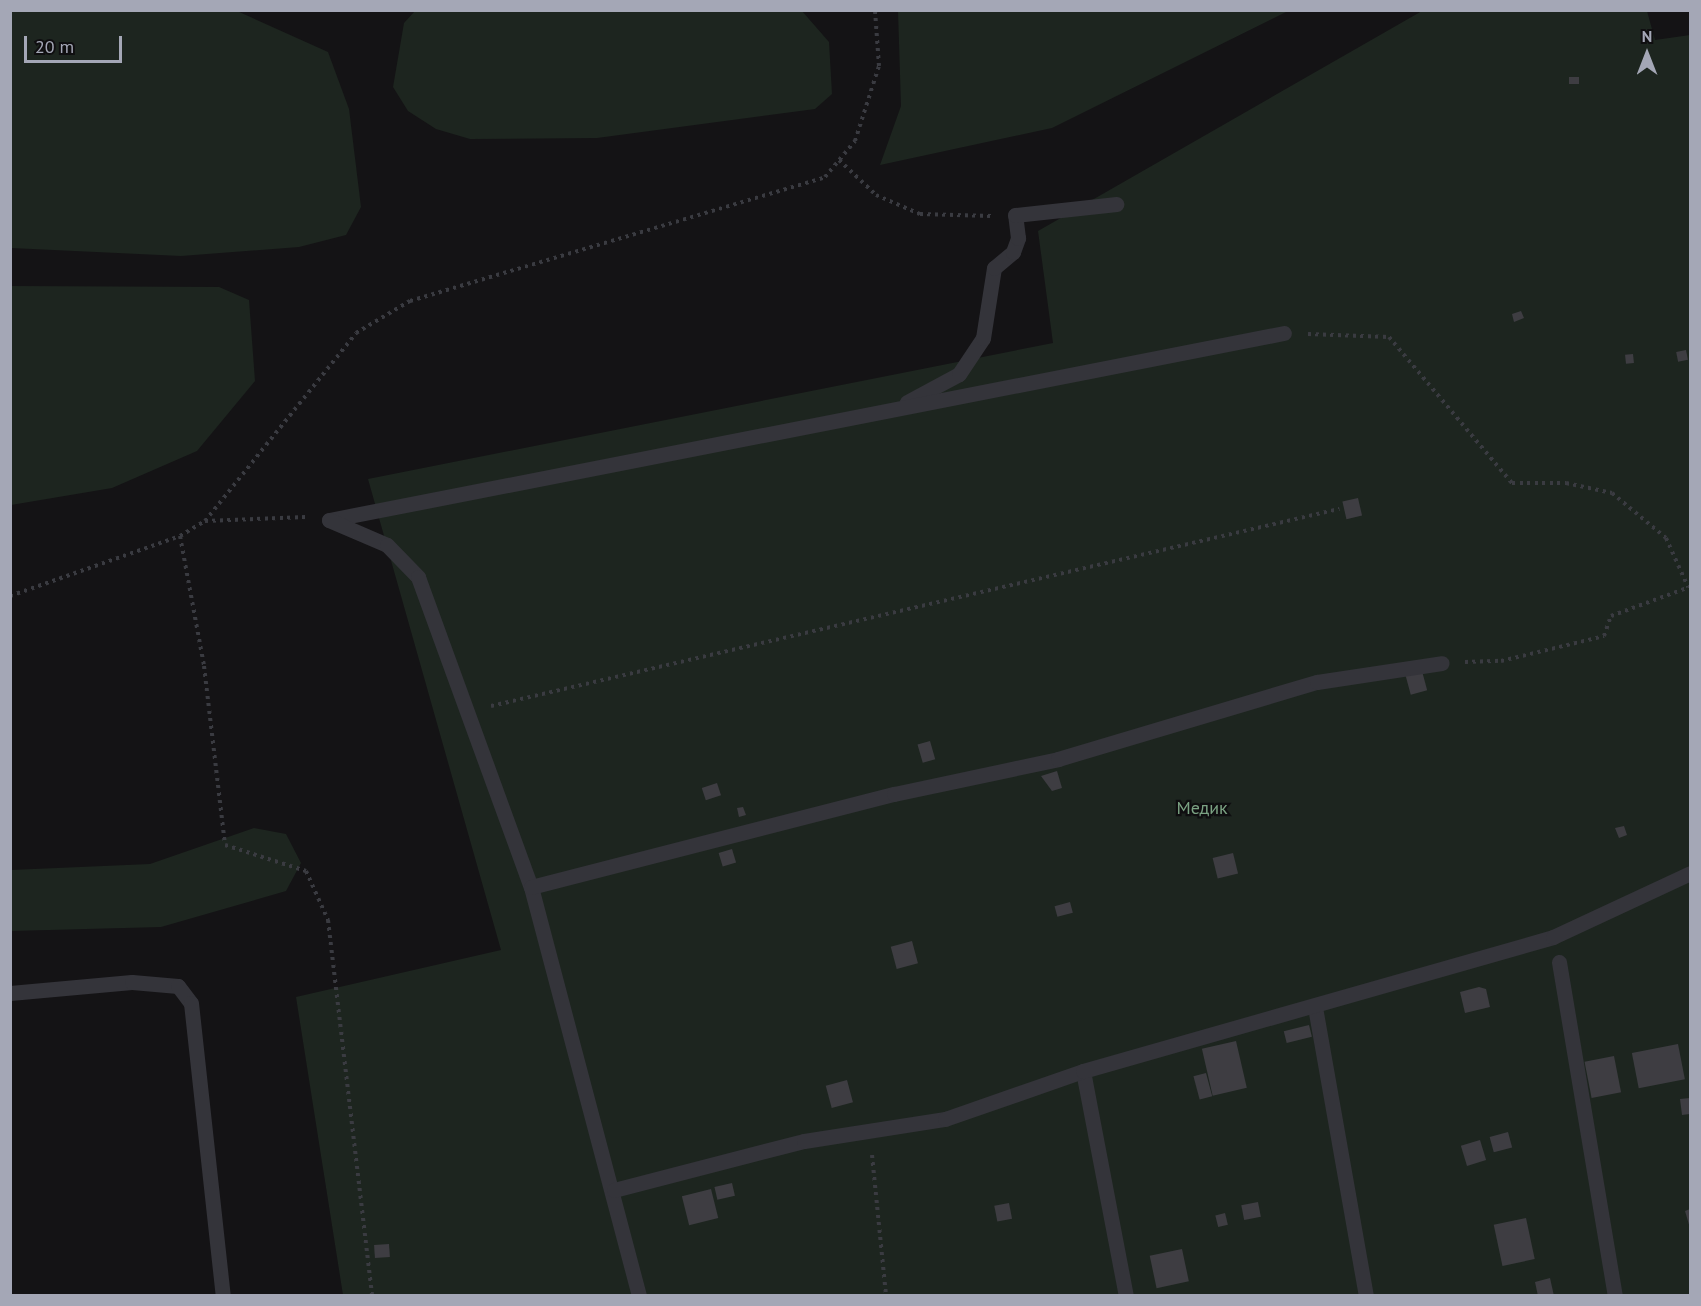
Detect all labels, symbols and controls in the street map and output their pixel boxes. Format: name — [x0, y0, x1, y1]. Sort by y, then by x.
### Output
scale bar — [27, 24, 124, 62]
north arrow — [1617, 24, 1677, 84]
text: N — [1642, 26, 1652, 46]
text: 20 m — [35, 35, 74, 58]
park label: Медик — [1176, 797, 1228, 819]

